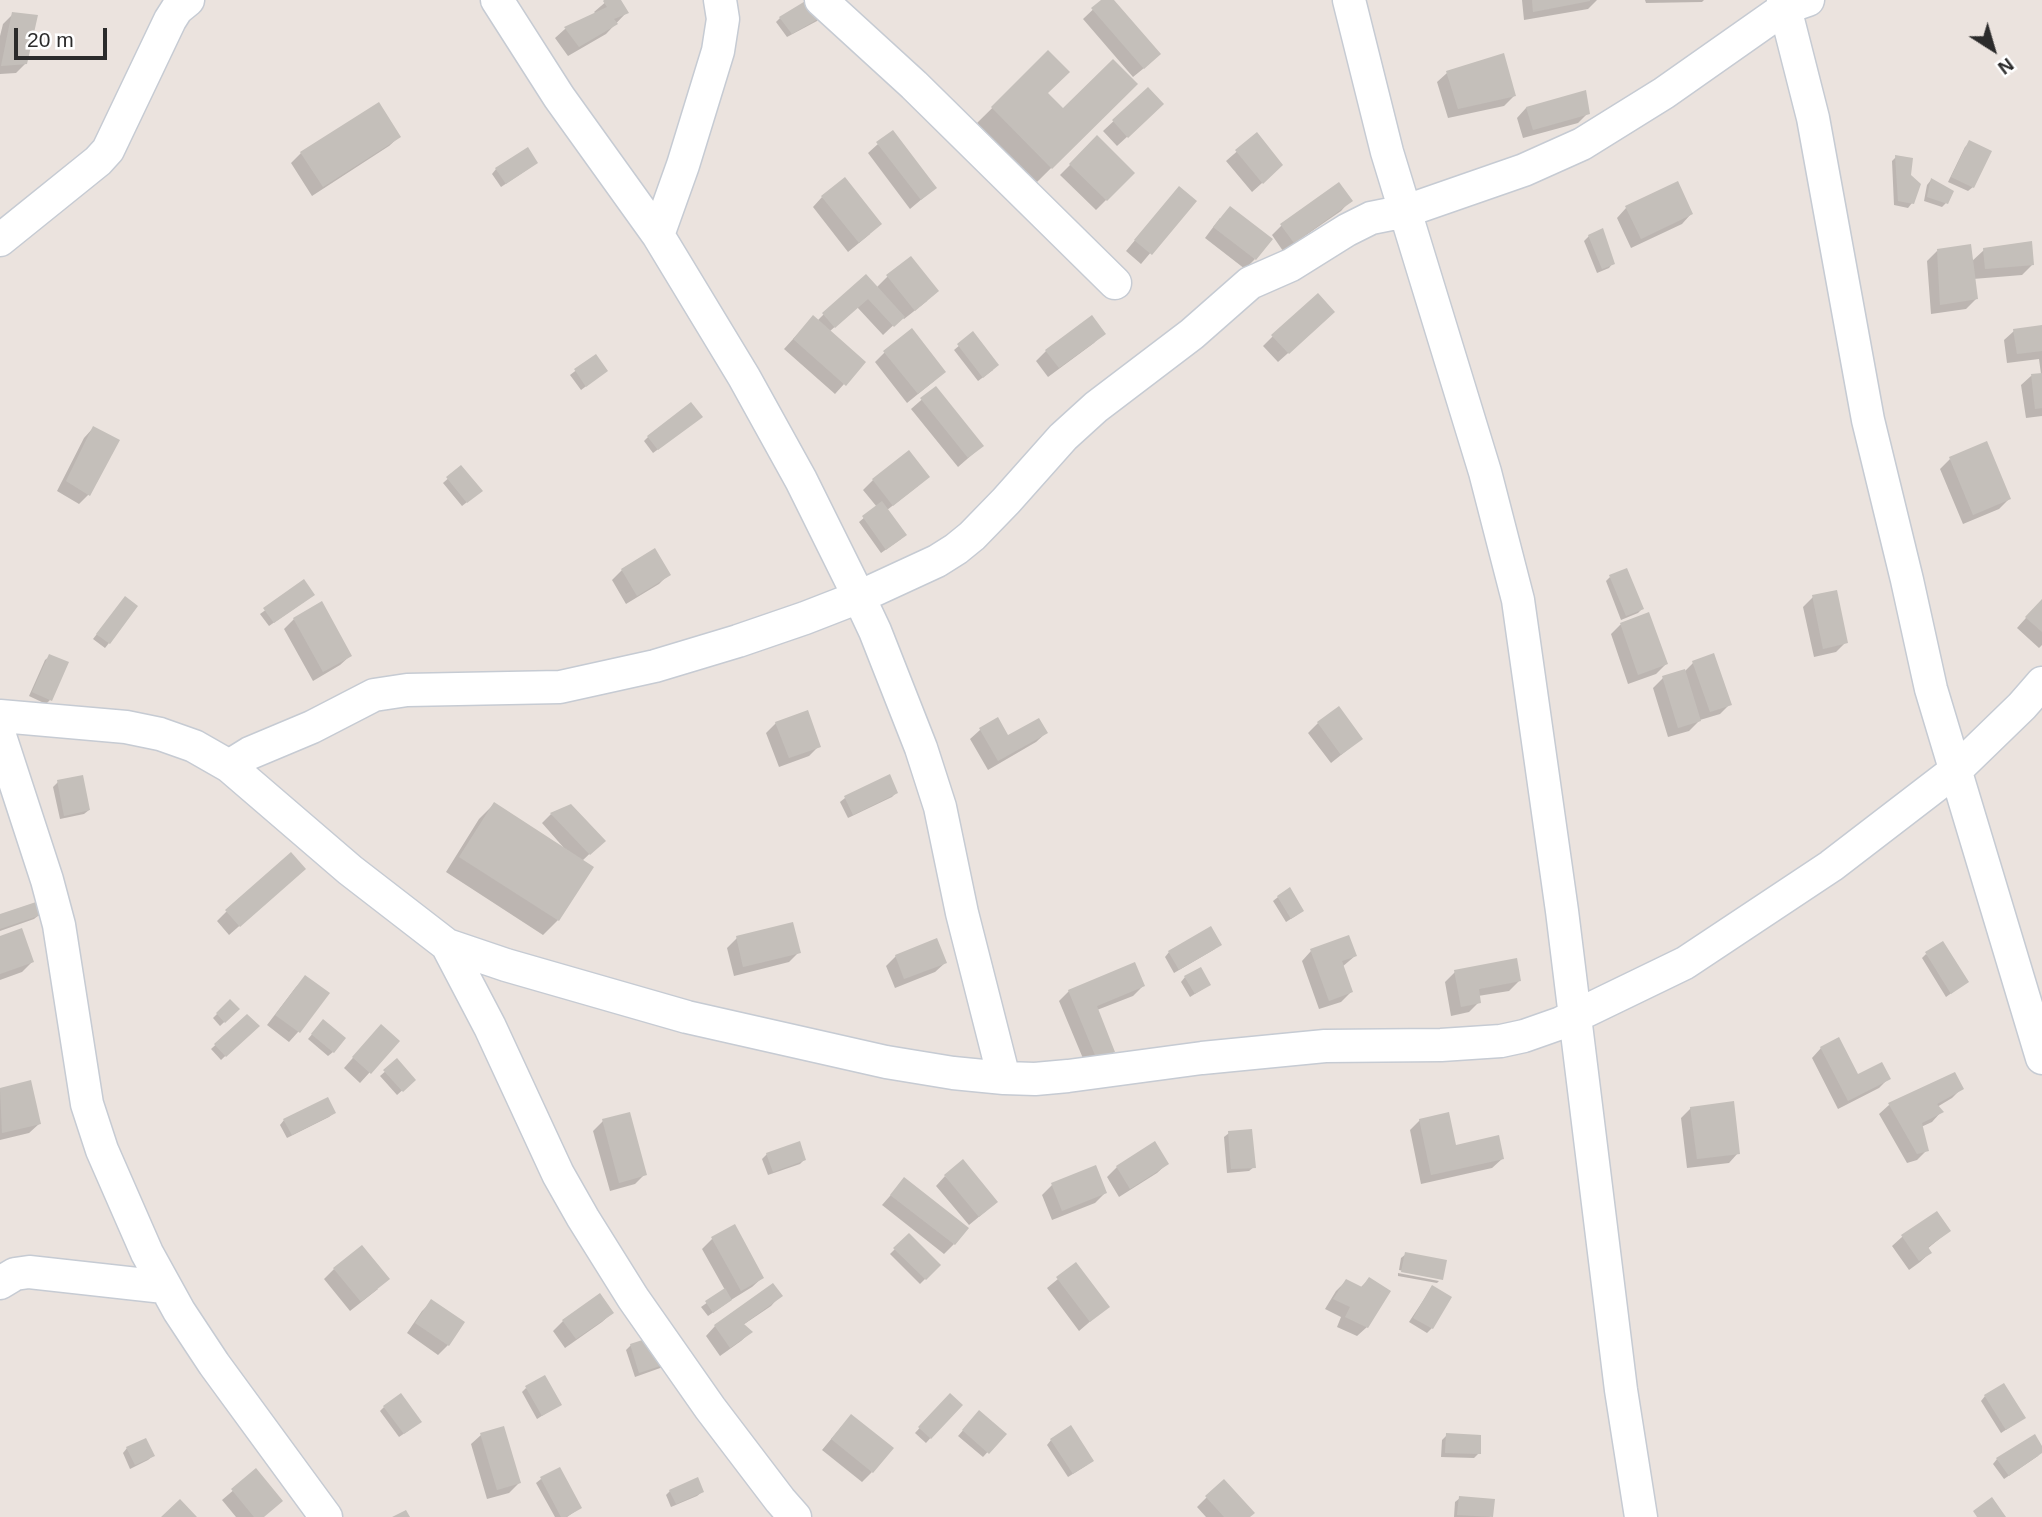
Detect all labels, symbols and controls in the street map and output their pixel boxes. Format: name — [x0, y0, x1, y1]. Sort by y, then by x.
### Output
scale bar — [18, 14, 110, 58]
north arrow — [1958, 14, 2028, 84]
text: 20 m — [27, 28, 74, 51]
text: N — [1994, 54, 2018, 79]

